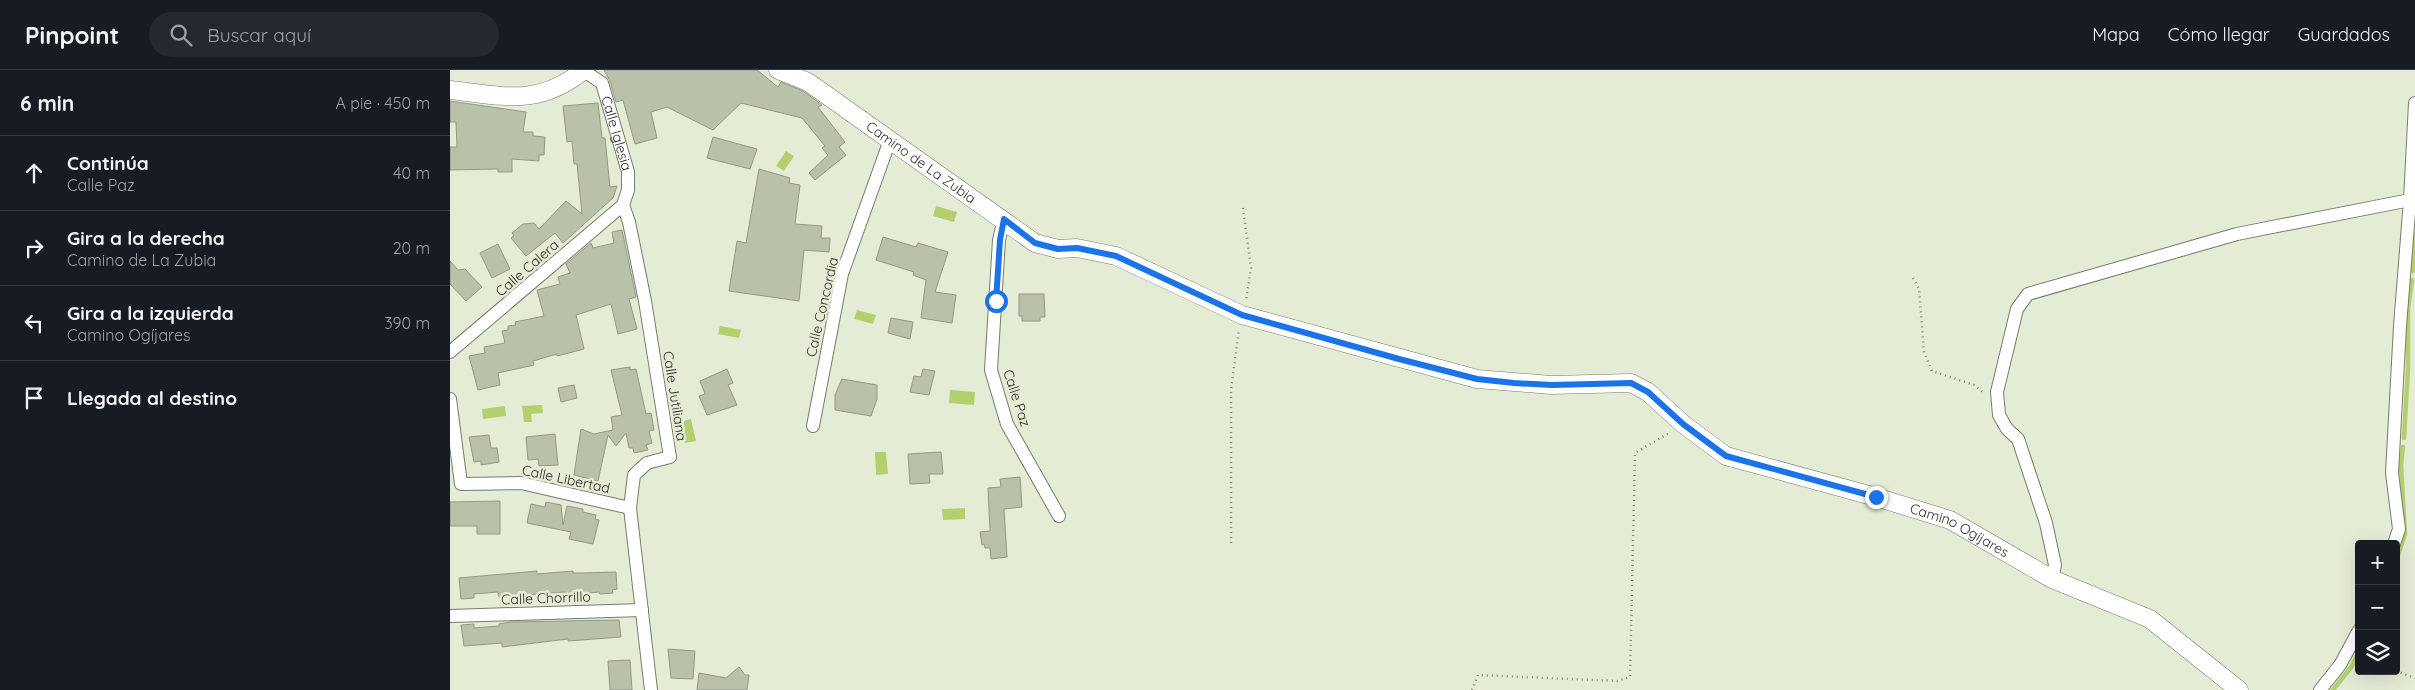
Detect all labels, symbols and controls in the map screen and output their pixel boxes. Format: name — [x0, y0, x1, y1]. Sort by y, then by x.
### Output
search box — [149, 12, 499, 57]
text: Pinpoint — [25, 20, 119, 50]
icon: search — [167, 21, 195, 49]
text: Buscar aquí — [207, 23, 311, 47]
text: Mapa — [2092, 23, 2140, 46]
text: Cómo llegar — [2168, 23, 2270, 46]
text: Guardados — [2298, 23, 2390, 46]
text: 6 min — [20, 90, 74, 116]
text: A pie · 450 m — [336, 93, 430, 113]
street label: Calle Iglesia — [597, 94, 636, 173]
street label: Camino de La Zubia — [863, 117, 980, 207]
text: Continúa — [67, 151, 149, 175]
icon: ahead — [20, 159, 48, 187]
text: 40 m — [393, 163, 430, 183]
text: Calle Paz — [67, 175, 135, 195]
text: Gira a la derecha — [67, 226, 225, 250]
icon: right — [20, 234, 48, 262]
street label: Calle Calera — [492, 236, 562, 300]
text: 20 m — [393, 238, 430, 258]
text: Camino de La Zubia — [67, 250, 216, 270]
street label: Calle Concordia — [802, 255, 842, 359]
route start — [985, 290, 1008, 313]
text: Gira a la izquierda — [67, 301, 234, 325]
icon: left — [20, 309, 48, 337]
text: 390 m — [384, 313, 430, 333]
text: Camino Ogíjares — [67, 325, 190, 345]
street label: Calle Jutiliana — [659, 350, 691, 442]
street label: Calle Paz — [999, 367, 1035, 429]
icon: arrive — [20, 384, 48, 412]
text: Llegada al destino — [67, 386, 237, 410]
street label: Calle Libertad — [520, 461, 612, 497]
route end — [1865, 486, 1888, 509]
street label: Camino Ogíjares — [1908, 499, 2012, 561]
map controls — [2355, 540, 2400, 675]
button: + — [2355, 540, 2400, 585]
button: − — [2355, 585, 2400, 630]
street label: Calle Chorrillo — [501, 587, 591, 609]
button: layers — [2355, 630, 2400, 675]

